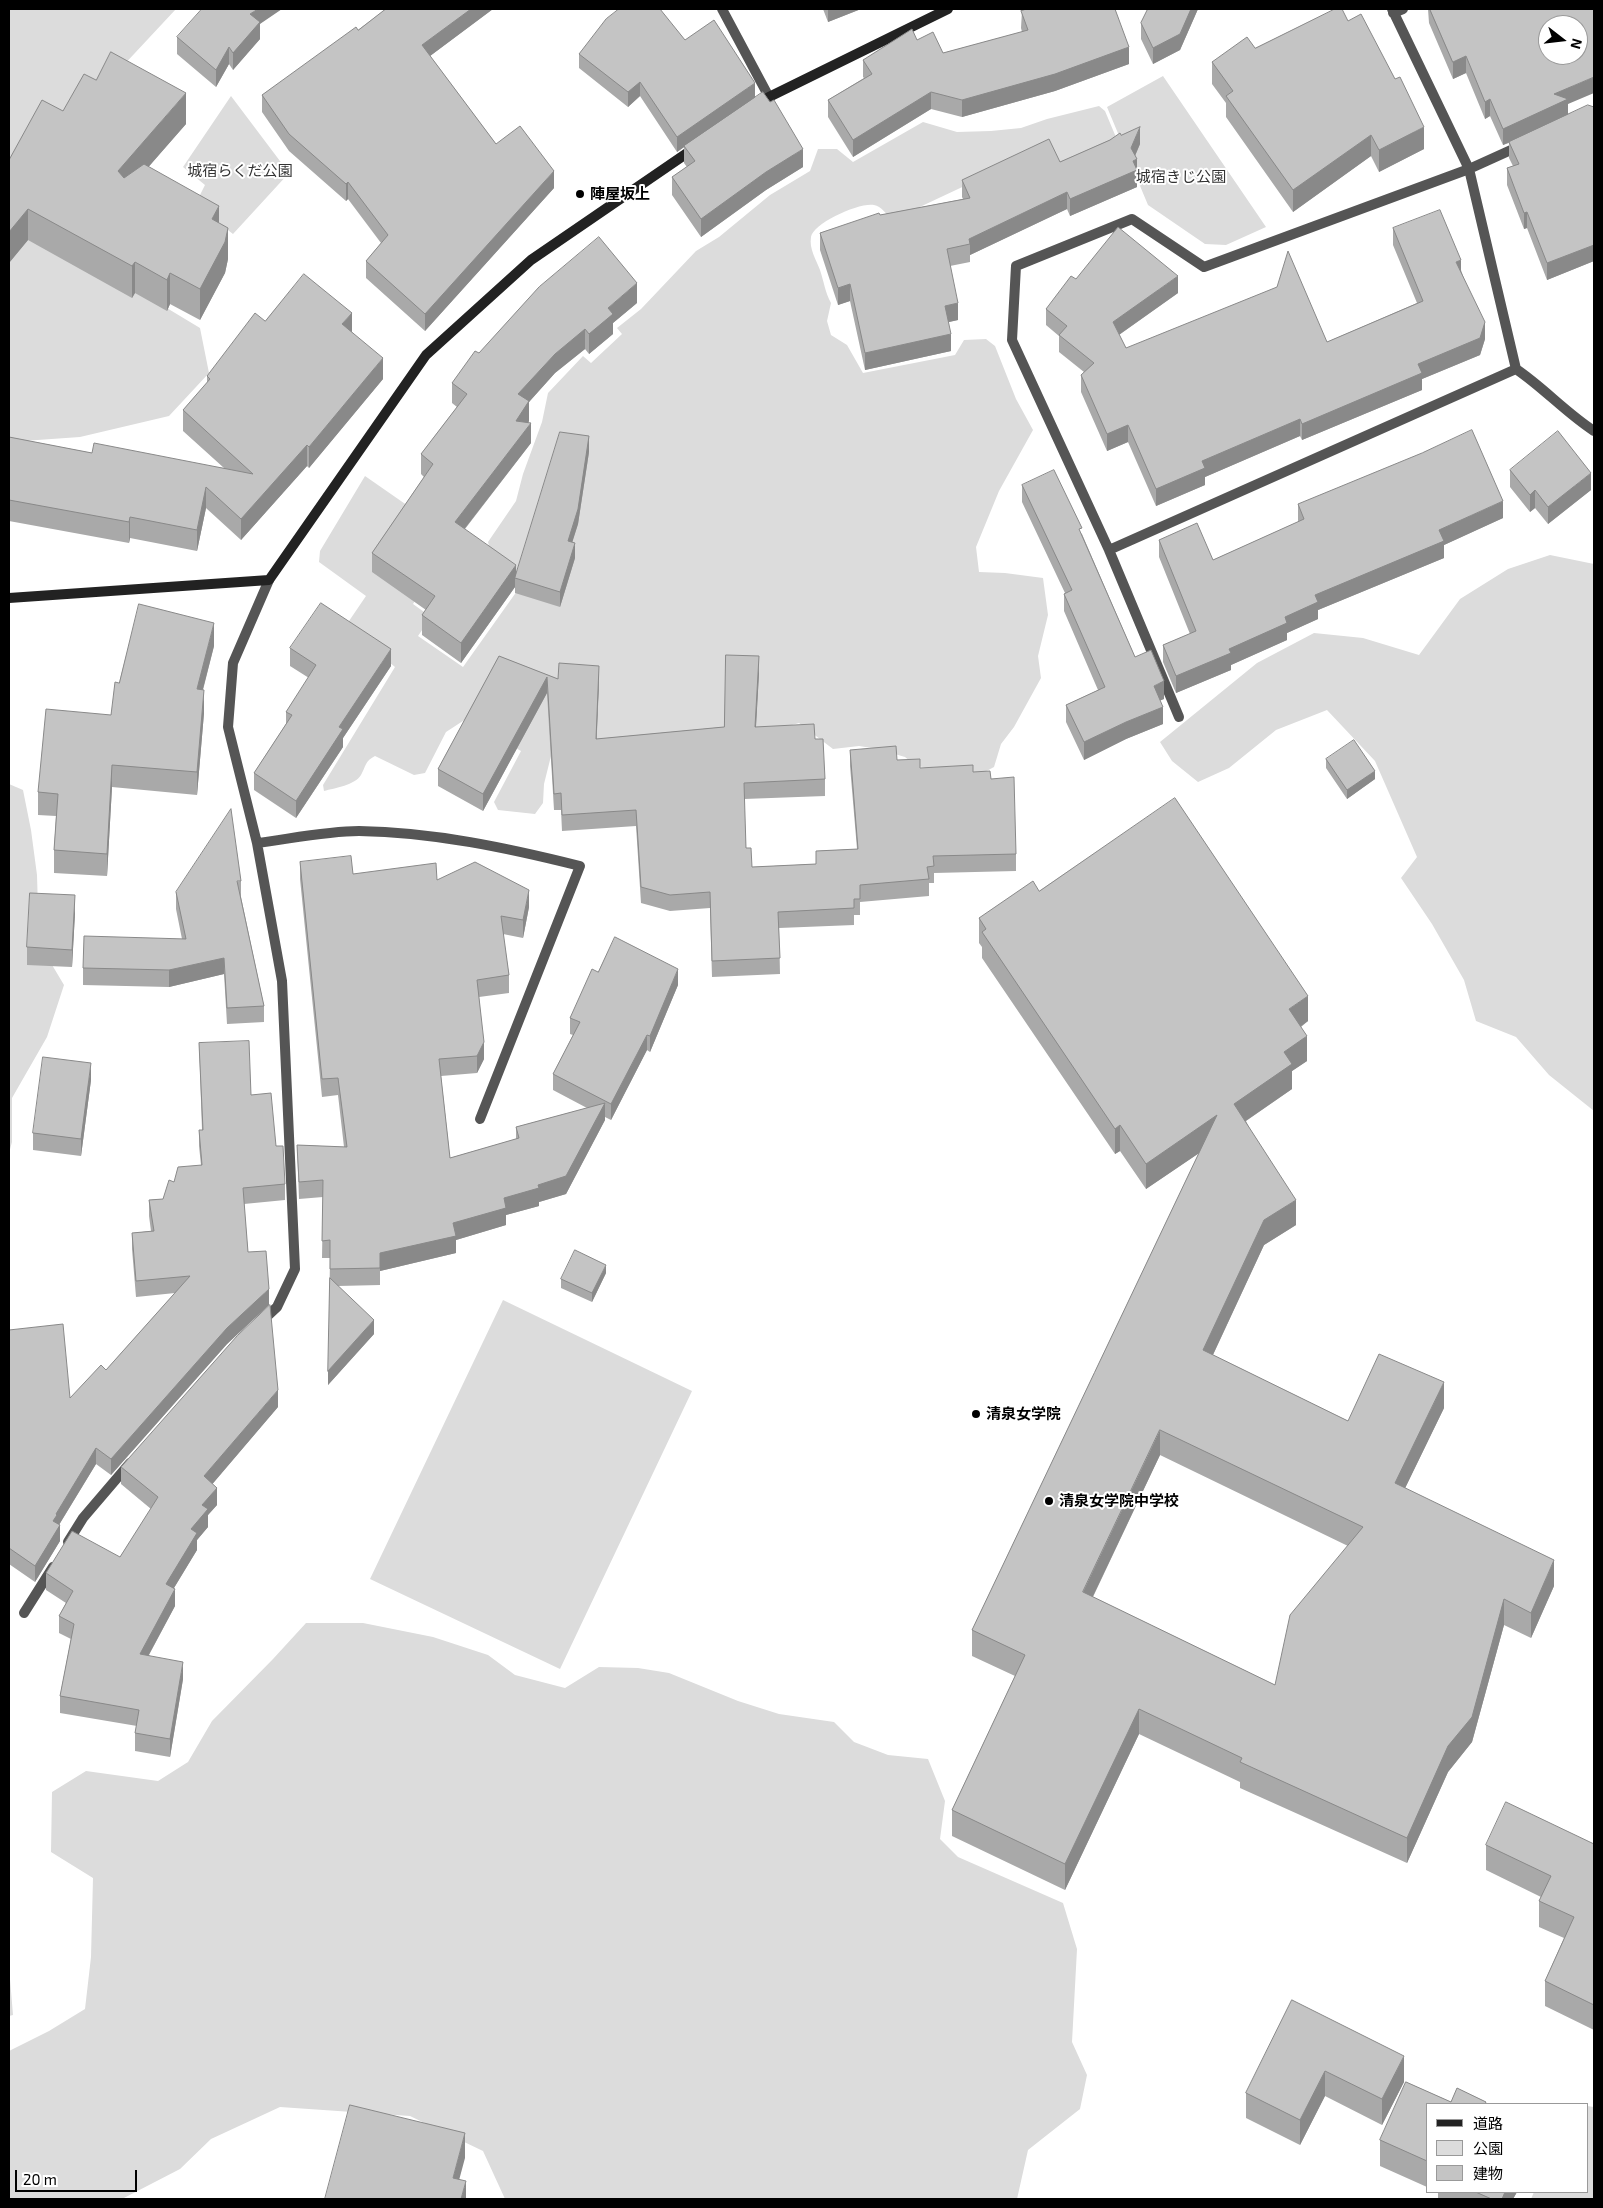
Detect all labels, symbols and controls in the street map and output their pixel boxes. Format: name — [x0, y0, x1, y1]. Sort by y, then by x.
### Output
north arrow — [1538, 15, 1588, 65]
text: N — [1567, 37, 1587, 51]
park label: 城宿らくだ公園 — [188, 162, 292, 180]
park label: 城宿きじ公園 — [1136, 168, 1226, 186]
place label: 陣屋坂上 — [590, 185, 650, 203]
marker: 陣屋坂上 — [574, 188, 586, 200]
place label: 清泉女学院 — [986, 1405, 1061, 1423]
marker: 清泉女学院 — [970, 1408, 982, 1420]
place label: 清泉女学院中学校 — [1059, 1492, 1179, 1510]
marker: 清泉女学院中学校 — [1043, 1495, 1055, 1507]
legend — [1426, 2103, 1588, 2193]
text: 道路 — [1473, 2114, 1503, 2132]
text: 公園 — [1473, 2139, 1503, 2157]
scale bar — [18, 2160, 140, 2192]
text: 建物 — [1473, 2164, 1503, 2182]
text: 20 m — [23, 2170, 57, 2188]

